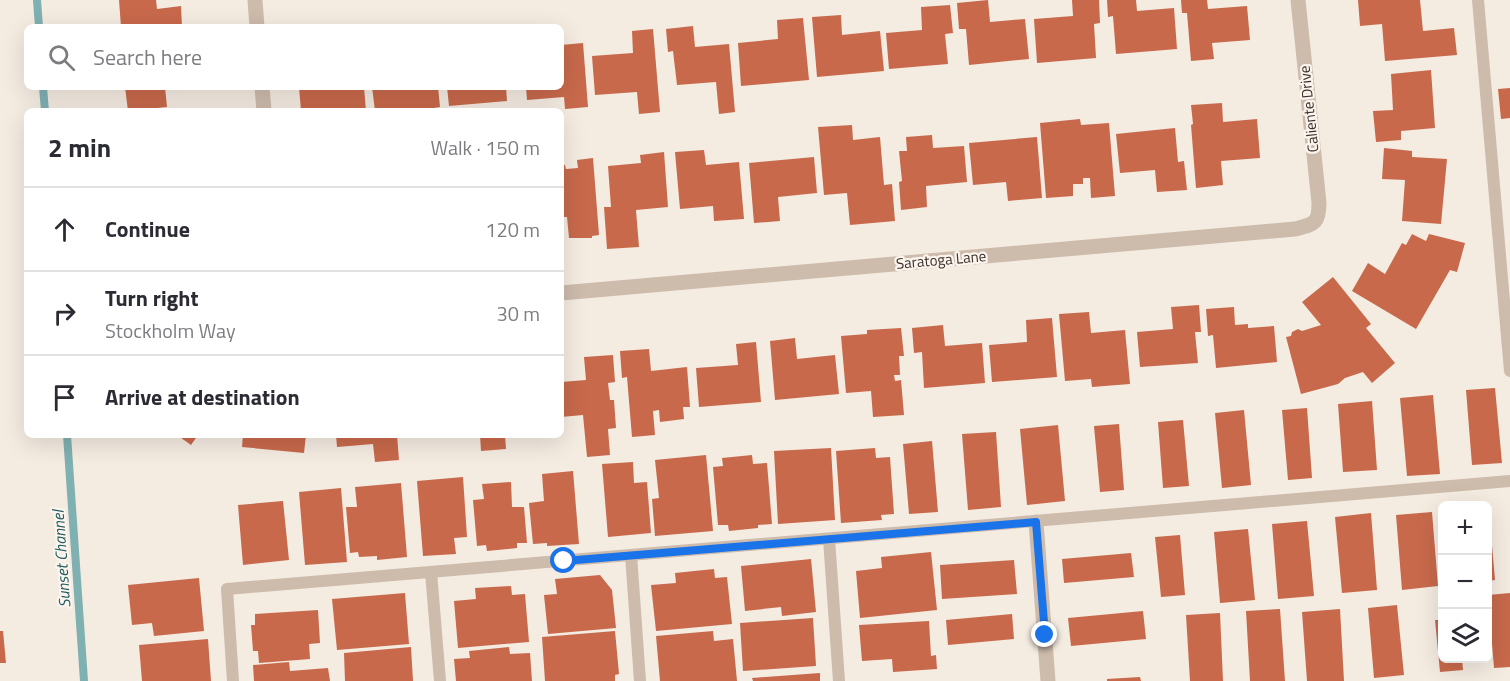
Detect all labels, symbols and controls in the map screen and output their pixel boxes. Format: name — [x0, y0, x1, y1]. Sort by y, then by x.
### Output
search box — [24, 24, 564, 90]
text: Search here — [93, 40, 202, 74]
icon: search — [45, 41, 78, 74]
street label: Caliente Drive — [1293, 65, 1324, 154]
text: 2 min — [48, 128, 111, 167]
text: Walk · 150 m — [431, 132, 540, 163]
text: Continue — [105, 212, 190, 246]
icon: ahead — [48, 213, 81, 246]
text: 120 m — [485, 214, 540, 245]
street label: Saratoga Lane — [895, 244, 987, 275]
text: Turn right — [105, 281, 199, 315]
icon: right — [48, 297, 81, 330]
text: 30 m — [496, 298, 540, 329]
text: Stockholm Way — [105, 315, 236, 346]
text: Arrive at destination — [105, 380, 300, 414]
icon: arrive — [48, 381, 81, 414]
map controls — [1438, 501, 1492, 663]
button: + — [1438, 501, 1492, 555]
water label: Sunset Channel — [46, 508, 76, 609]
route start — [550, 547, 576, 573]
button: − — [1438, 555, 1492, 609]
button: layers — [1438, 609, 1492, 663]
route end — [1031, 621, 1057, 647]

